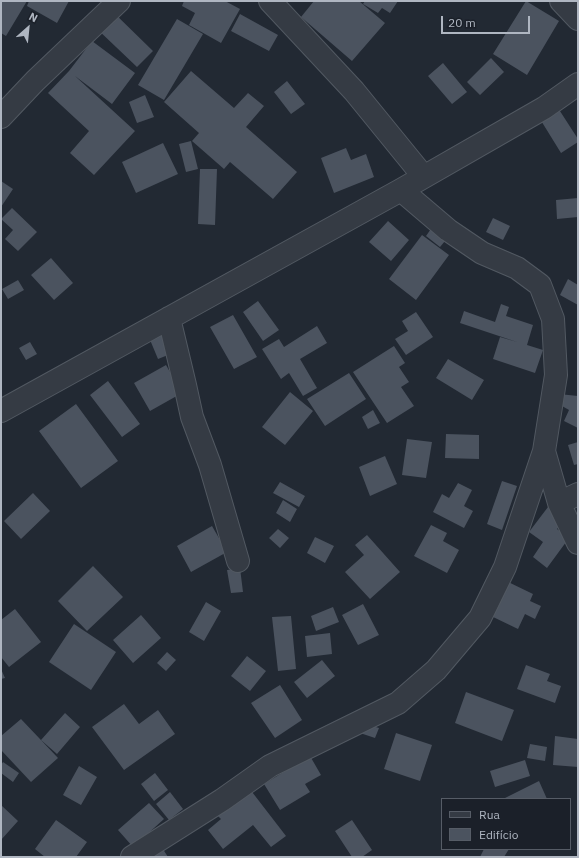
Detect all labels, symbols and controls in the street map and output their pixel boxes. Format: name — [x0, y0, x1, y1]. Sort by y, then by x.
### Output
north arrow — [8, 8, 48, 48]
scale bar — [443, 8, 532, 34]
text: N — [27, 9, 40, 25]
text: 20 m — [448, 15, 476, 30]
legend — [441, 798, 571, 850]
text: Rua — [479, 807, 500, 822]
text: Edifício — [479, 827, 518, 842]

